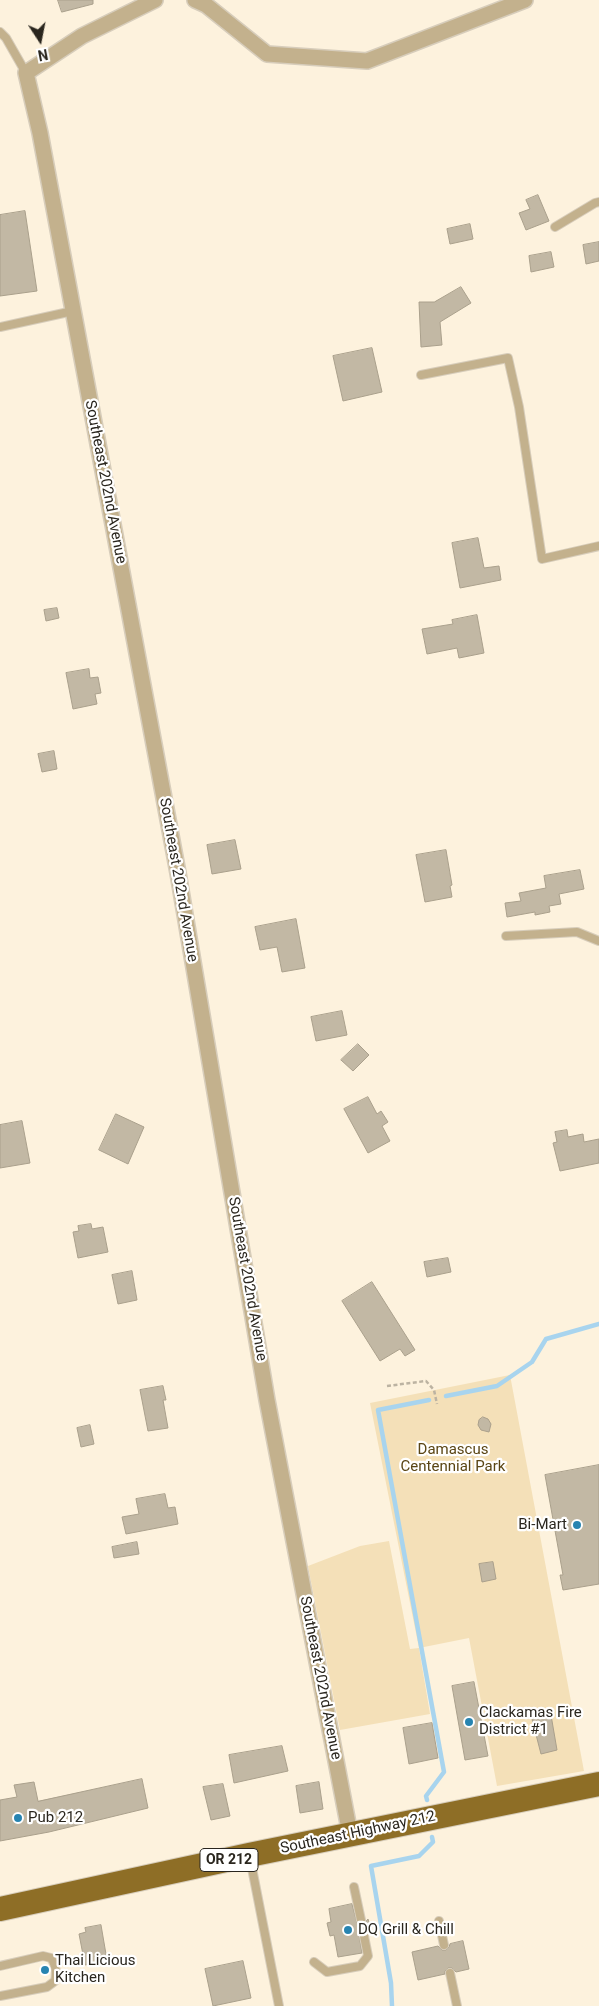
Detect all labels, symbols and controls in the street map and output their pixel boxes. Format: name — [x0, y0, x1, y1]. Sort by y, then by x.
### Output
north arrow — [15, 15, 65, 65]
text: N — [36, 46, 49, 64]
street label: Southeast 202nd Avenue — [80, 399, 130, 565]
street label: Southeast 202nd Avenue — [155, 797, 201, 963]
street label: Southeast 202nd Avenue — [224, 1196, 270, 1362]
park label: Damascus Centennial Park — [401, 1441, 505, 1476]
place label: Bi-Mart — [518, 1516, 567, 1534]
marker: Bi-Mart — [571, 1519, 583, 1531]
street label: Southeast 202nd Avenue — [295, 1595, 345, 1761]
place label: Clackamas Fire District #1 — [479, 1704, 582, 1739]
marker: Clackamas Fire District #1 — [463, 1716, 475, 1728]
street label: Southeast Highway 212 — [279, 1808, 437, 1858]
place label: Pub 212 — [28, 1809, 83, 1827]
marker: Pub 212 — [12, 1812, 24, 1824]
road number: OR 212 — [200, 1848, 258, 1872]
place label: DQ Grill & Chill — [358, 1921, 454, 1939]
marker: DQ Grill & Chill — [342, 1924, 354, 1936]
place label: Thai Licious Kitchen — [55, 1952, 136, 1987]
marker: Thai Licious Kitchen — [39, 1964, 51, 1976]

